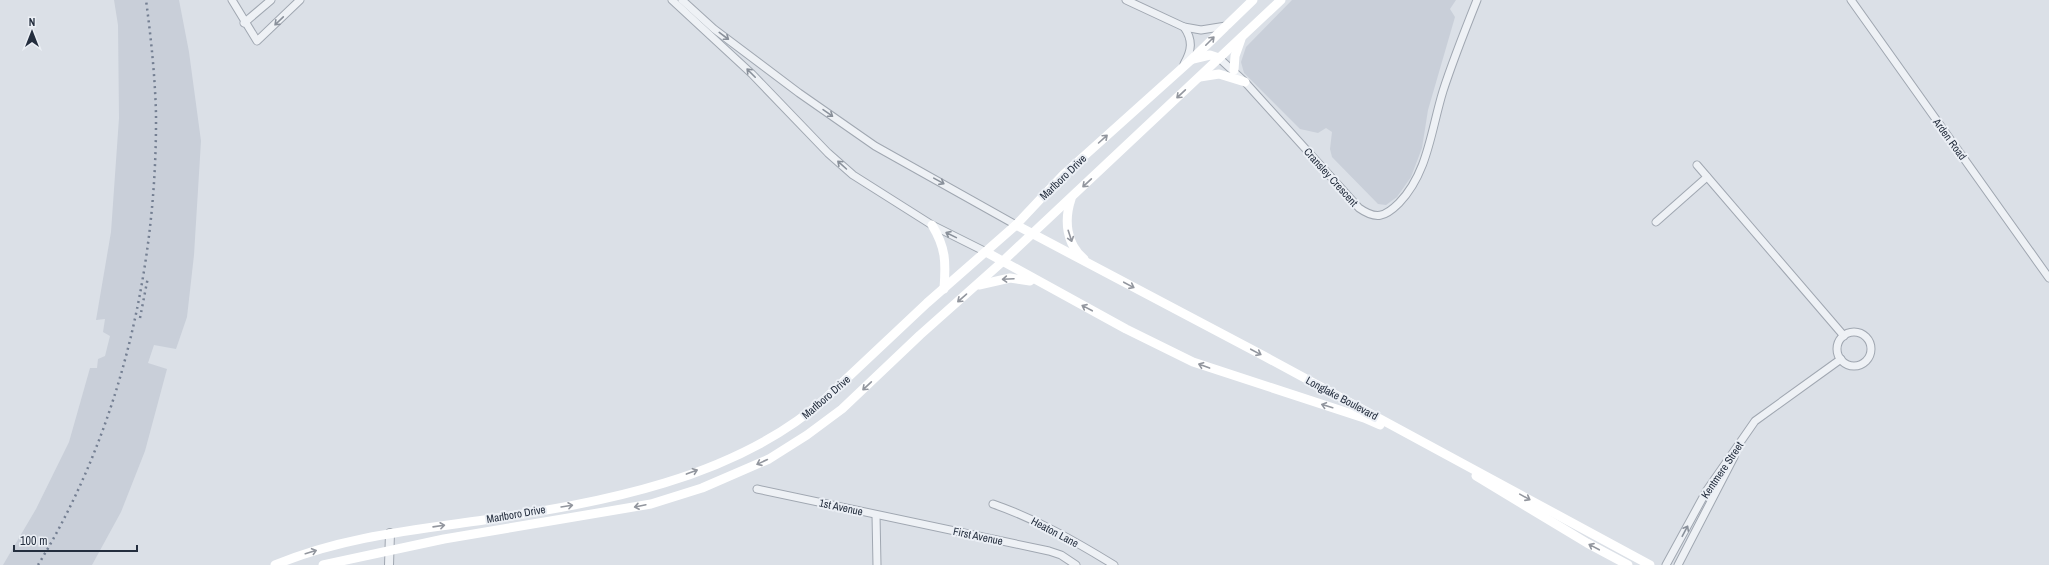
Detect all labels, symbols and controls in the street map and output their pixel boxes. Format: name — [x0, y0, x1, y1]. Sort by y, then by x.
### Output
north arrow — [12, 12, 52, 52]
text: N — [29, 15, 35, 29]
one-way arrow — [274, 16, 284, 26]
one-way arrow — [718, 32, 729, 40]
one-way arrow — [1205, 37, 1215, 46]
one-way arrow — [746, 68, 756, 78]
one-way arrow — [1176, 89, 1186, 98]
one-way arrow — [822, 109, 833, 117]
street label: Arden Road — [1930, 115, 1970, 163]
one-way arrow — [1098, 134, 1109, 143]
street label: Cransley Crescent — [1301, 145, 1361, 210]
street label: Marlboro Drive — [1037, 151, 1089, 203]
one-way arrow — [837, 160, 847, 170]
one-way arrow — [932, 178, 944, 186]
one-way arrow — [1082, 179, 1092, 188]
one-way arrow — [1066, 229, 1074, 241]
one-way arrow — [945, 231, 957, 238]
one-way arrow — [1002, 275, 1015, 282]
one-way arrow — [1122, 282, 1134, 290]
one-way arrow — [957, 293, 968, 302]
one-way arrow — [1082, 303, 1094, 311]
one-way arrow — [1250, 349, 1262, 356]
one-way arrow — [1198, 361, 1210, 369]
street label: Marlboro Drive — [799, 372, 853, 422]
street label: Longlake Boulevard — [1304, 373, 1380, 423]
one-way arrow — [862, 381, 872, 390]
one-way arrow — [1321, 402, 1334, 409]
street label: Kentmere Street — [1698, 438, 1746, 501]
one-way arrow — [756, 459, 768, 466]
one-way arrow — [686, 468, 698, 476]
one-way arrow — [1519, 493, 1531, 501]
street label: 1st Avenue — [818, 496, 864, 518]
street label: Marlboro Drive — [485, 502, 547, 526]
one-way arrow — [560, 502, 573, 510]
one-way arrow — [634, 502, 647, 510]
street label: Heaton Lane — [1029, 514, 1081, 550]
one-way arrow — [432, 522, 445, 530]
street label: First Avenue — [952, 524, 1004, 548]
one-way arrow — [1681, 525, 1689, 537]
scale bar — [14, 527, 137, 553]
text: 100 m — [20, 533, 47, 549]
one-way arrow — [1588, 542, 1600, 550]
one-way arrow — [305, 548, 318, 555]

